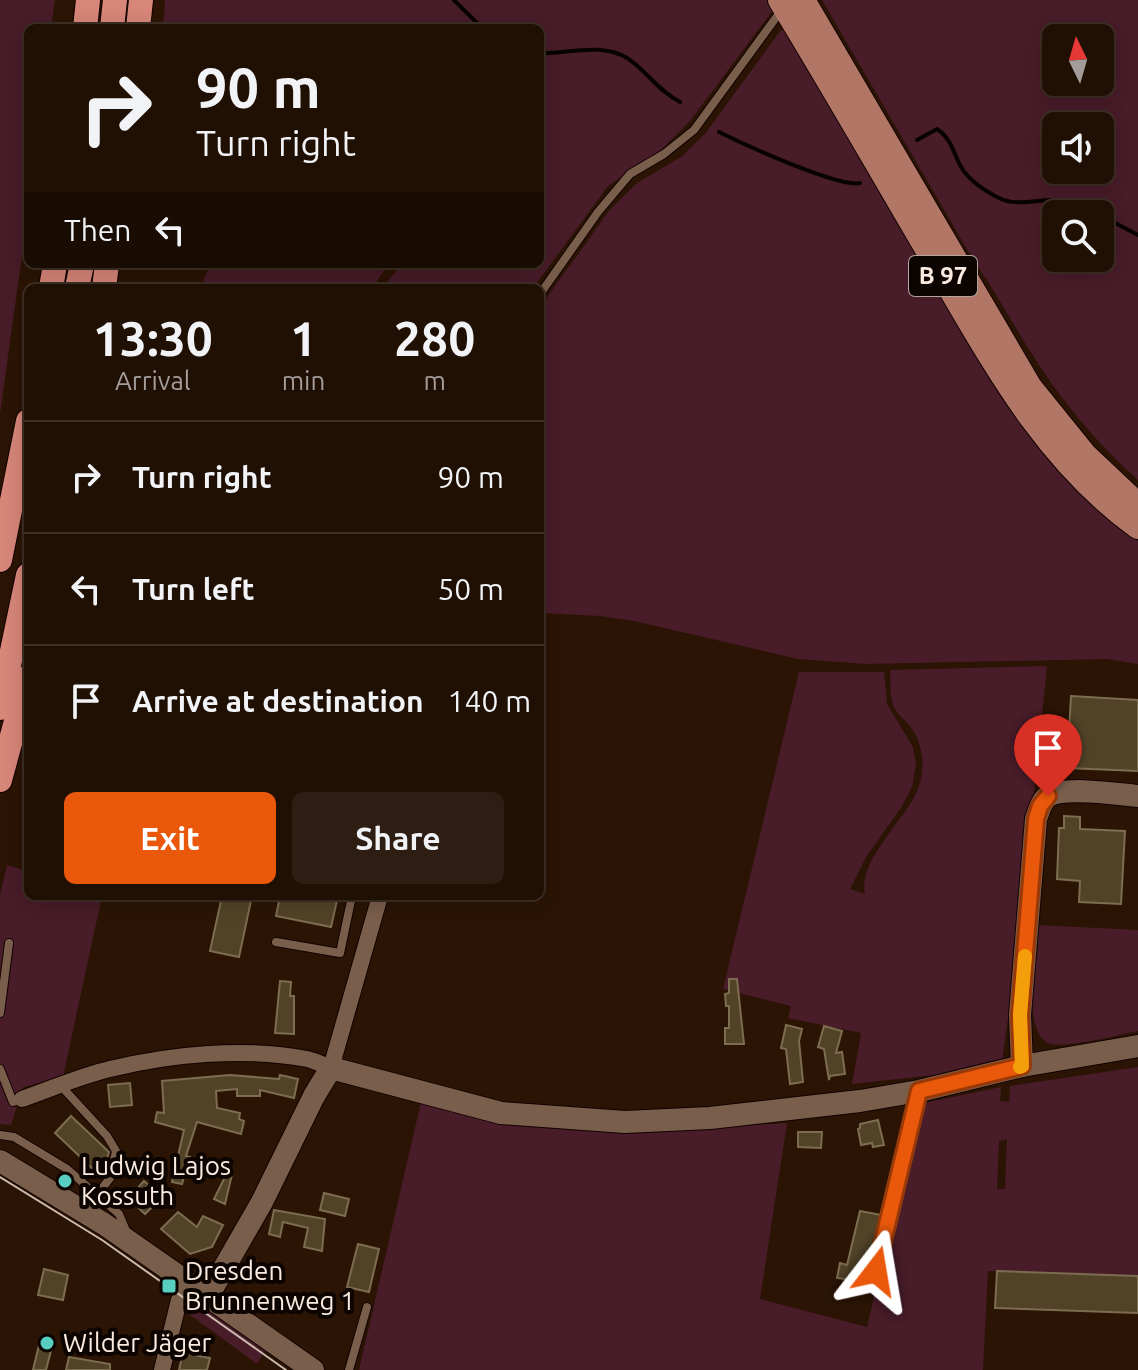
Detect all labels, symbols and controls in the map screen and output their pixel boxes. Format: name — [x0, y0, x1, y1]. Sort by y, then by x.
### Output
north arrow — [1042, 24, 1114, 96]
map controls — [1042, 24, 1114, 272]
icon: right — [64, 56, 168, 160]
text: 90 m — [196, 56, 321, 119]
button: sound — [1042, 112, 1114, 184]
text: Turn right — [196, 122, 356, 163]
button: search — [1042, 200, 1114, 272]
icon: left — [148, 208, 192, 252]
text: Then — [64, 213, 132, 247]
road number: B 97 — [909, 256, 977, 296]
text: 13:30 — [93, 311, 213, 365]
text: 1 — [290, 311, 317, 365]
text: 280 — [394, 311, 475, 365]
text: Arrival — [115, 366, 191, 395]
text: min — [282, 366, 325, 395]
text: m — [423, 366, 446, 395]
icon: right — [64, 455, 108, 499]
text: Turn right — [132, 460, 272, 494]
text: 90 m — [437, 460, 504, 494]
icon: left — [64, 567, 108, 611]
text: Turn left — [132, 572, 254, 606]
text: 50 m — [437, 572, 504, 606]
icon: arrive — [64, 679, 108, 723]
text: Arrive at destination — [132, 684, 424, 718]
text: 140 m — [448, 684, 531, 718]
pin — [1014, 714, 1082, 796]
icon: arrive — [1026, 726, 1070, 770]
button: Exit — [64, 792, 276, 884]
button: Share — [292, 792, 504, 884]
place label: Ludwig Lajos Kossuth — [81, 1151, 231, 1210]
marker: Ludwig Lajos Kossuth — [56, 1172, 74, 1190]
position arrow — [834, 1229, 918, 1313]
place label: Dresden Brunnenweg 1 — [185, 1256, 355, 1315]
marker: Dresden Brunnenweg 1 — [160, 1277, 178, 1295]
place label: Wilder Jäger — [63, 1328, 212, 1357]
marker: Wilder Jäger — [38, 1334, 56, 1352]

